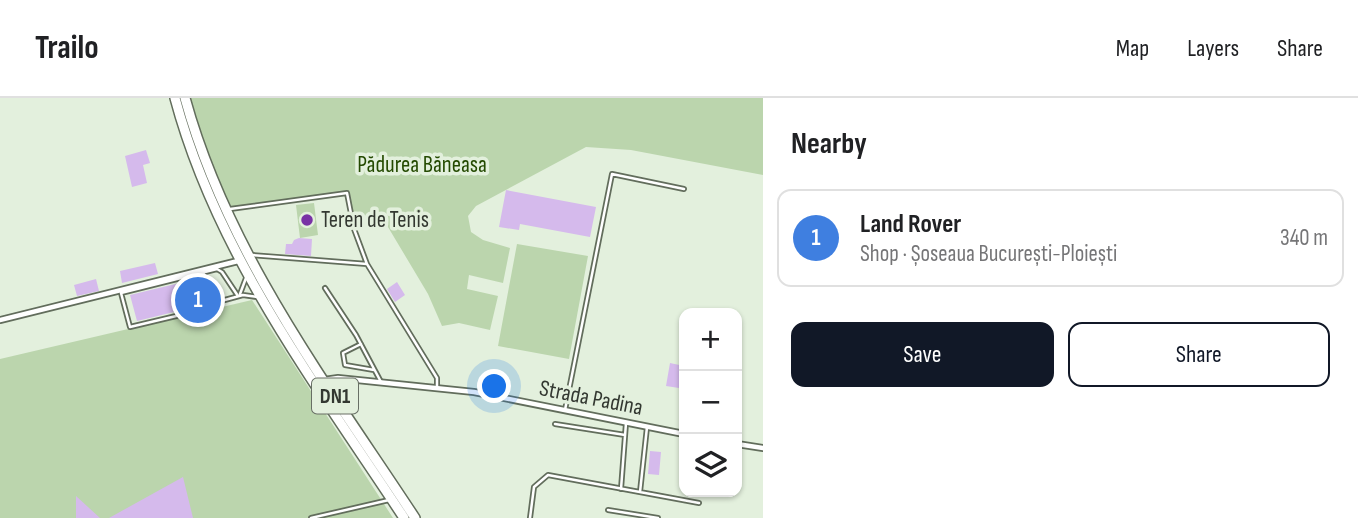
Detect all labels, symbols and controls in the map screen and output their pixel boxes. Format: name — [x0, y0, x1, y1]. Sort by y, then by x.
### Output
text: Trailo — [35, 28, 99, 68]
text: Map — [1116, 34, 1149, 63]
text: Layers — [1187, 34, 1239, 63]
text: Share — [1277, 34, 1323, 63]
text: Nearby — [791, 126, 867, 162]
park label: Pădurea Băneasa — [357, 151, 487, 179]
place label: Teren de Tenis — [321, 206, 429, 234]
text: Land Rover — [860, 209, 961, 240]
marker: Teren de Tenis — [299, 212, 315, 228]
text: 1 — [811, 224, 821, 252]
text: 340 m — [1280, 224, 1328, 252]
text: Shop · Șoseaua București-Ploiești — [860, 240, 1117, 268]
pin: 1 — [175, 274, 221, 326]
map controls — [679, 308, 742, 497]
button: + — [679, 308, 742, 371]
button: Save — [791, 322, 1054, 387]
button: Share — [1068, 322, 1330, 387]
your location — [477, 369, 511, 403]
button: − — [679, 371, 742, 434]
street label: Strada Padina — [537, 374, 645, 422]
road number: DN1 — [312, 378, 358, 414]
button: layers — [679, 434, 742, 497]

